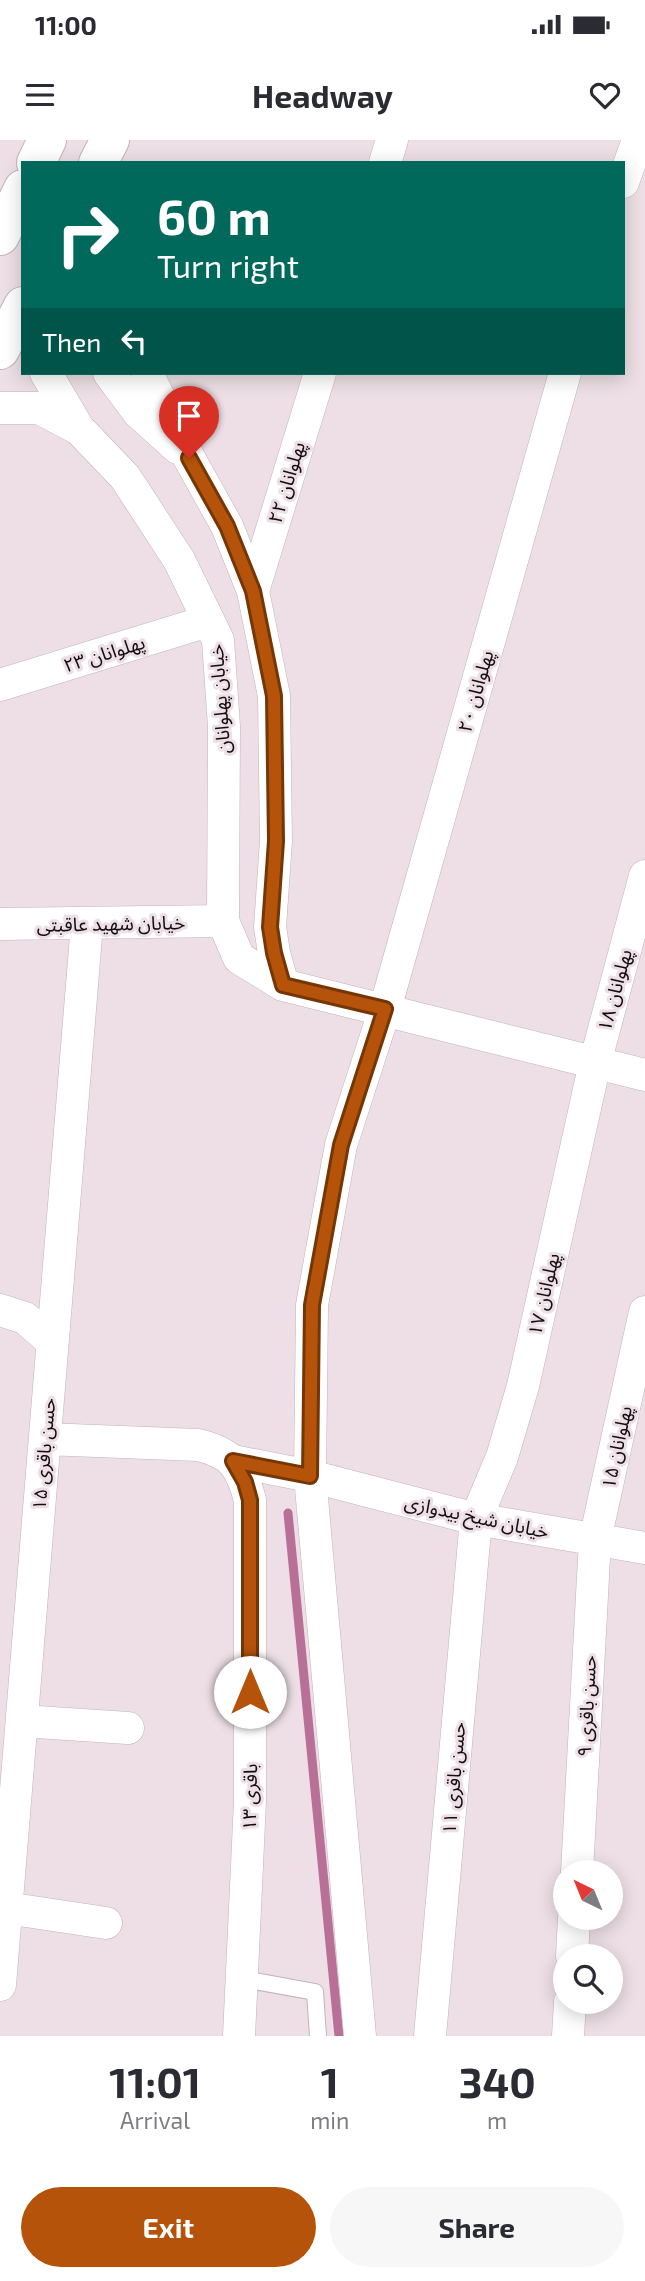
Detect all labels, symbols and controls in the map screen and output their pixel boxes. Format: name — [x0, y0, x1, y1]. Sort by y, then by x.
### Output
text: 11:00 — [35, 9, 97, 40]
icon: menu — [21, 76, 59, 114]
text: Headway — [252, 76, 393, 114]
icon: heart — [586, 76, 624, 114]
text: 60 m — [157, 186, 271, 245]
icon: right — [42, 189, 133, 280]
text: Turn right — [157, 246, 299, 284]
icon: left — [115, 322, 153, 360]
text: Then — [42, 326, 101, 357]
pin — [159, 386, 219, 458]
icon: arrive — [170, 397, 208, 435]
street label: پهلوانان ۲۲ — [263, 438, 311, 526]
street label: پهلوانان ۲۳ — [60, 630, 148, 678]
street label: خیابان پهلوانان — [204, 643, 236, 755]
street label: پهلوانان ۲۰ — [452, 647, 500, 735]
street label: خیابان شهید عاقبتی — [36, 910, 186, 937]
street label: پهلوانان ۱۸ — [592, 946, 638, 1034]
street label: پهلوانان ۱۷ — [522, 1250, 566, 1338]
street label: حسن باقری ۱۵ — [27, 1397, 60, 1511]
street label: پهلوانان ۱۵ — [596, 1403, 638, 1491]
street label: خیابان شیخ بیدوازی — [402, 1489, 551, 1546]
position arrow — [213, 1655, 287, 1729]
street label: حسن باقری ۹ — [572, 1655, 601, 1757]
street label: حسن باقری ۱۱ — [437, 1721, 470, 1835]
street label: باقری ۱۳ — [237, 1763, 262, 1831]
north arrow — [553, 1860, 623, 1930]
map controls — [553, 1860, 623, 2014]
button: search — [553, 1944, 623, 2014]
text: 11:01 — [109, 2056, 201, 2106]
text: 1 — [321, 2056, 339, 2106]
text: 340 — [459, 2056, 536, 2106]
text: Arrival — [120, 2106, 190, 2134]
text: min — [310, 2106, 349, 2134]
text: m — [487, 2106, 507, 2134]
button: Exit — [21, 2187, 316, 2267]
button: Share — [330, 2187, 624, 2267]

